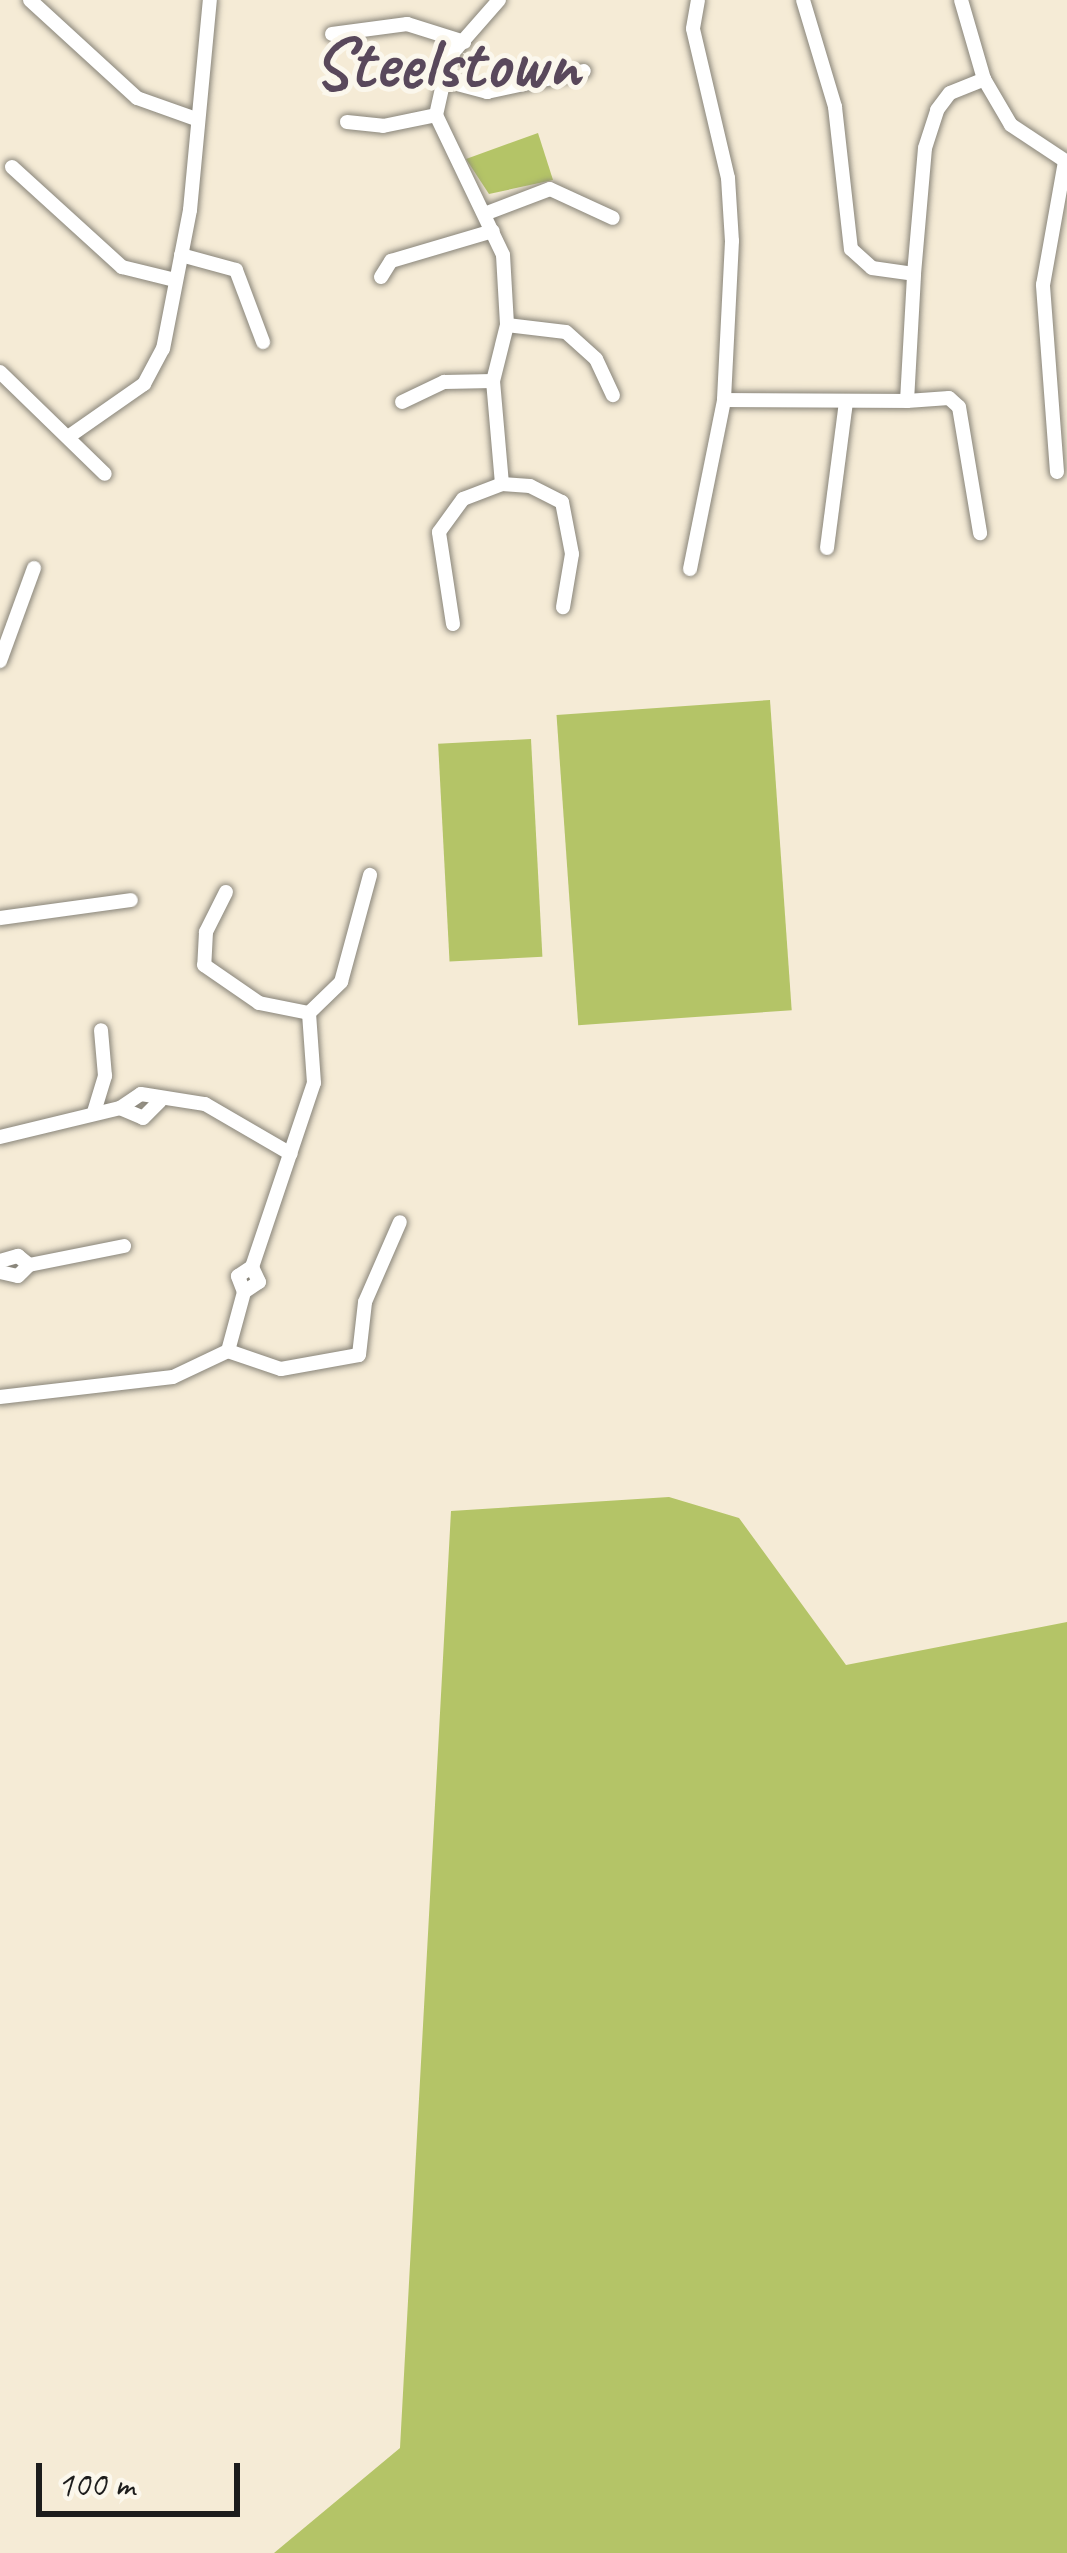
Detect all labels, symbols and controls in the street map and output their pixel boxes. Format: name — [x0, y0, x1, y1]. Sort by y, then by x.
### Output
district label: Steelstown — [312, 21, 580, 107]
scale bar — [42, 2439, 246, 2513]
text: 100 m — [57, 2461, 134, 2507]

